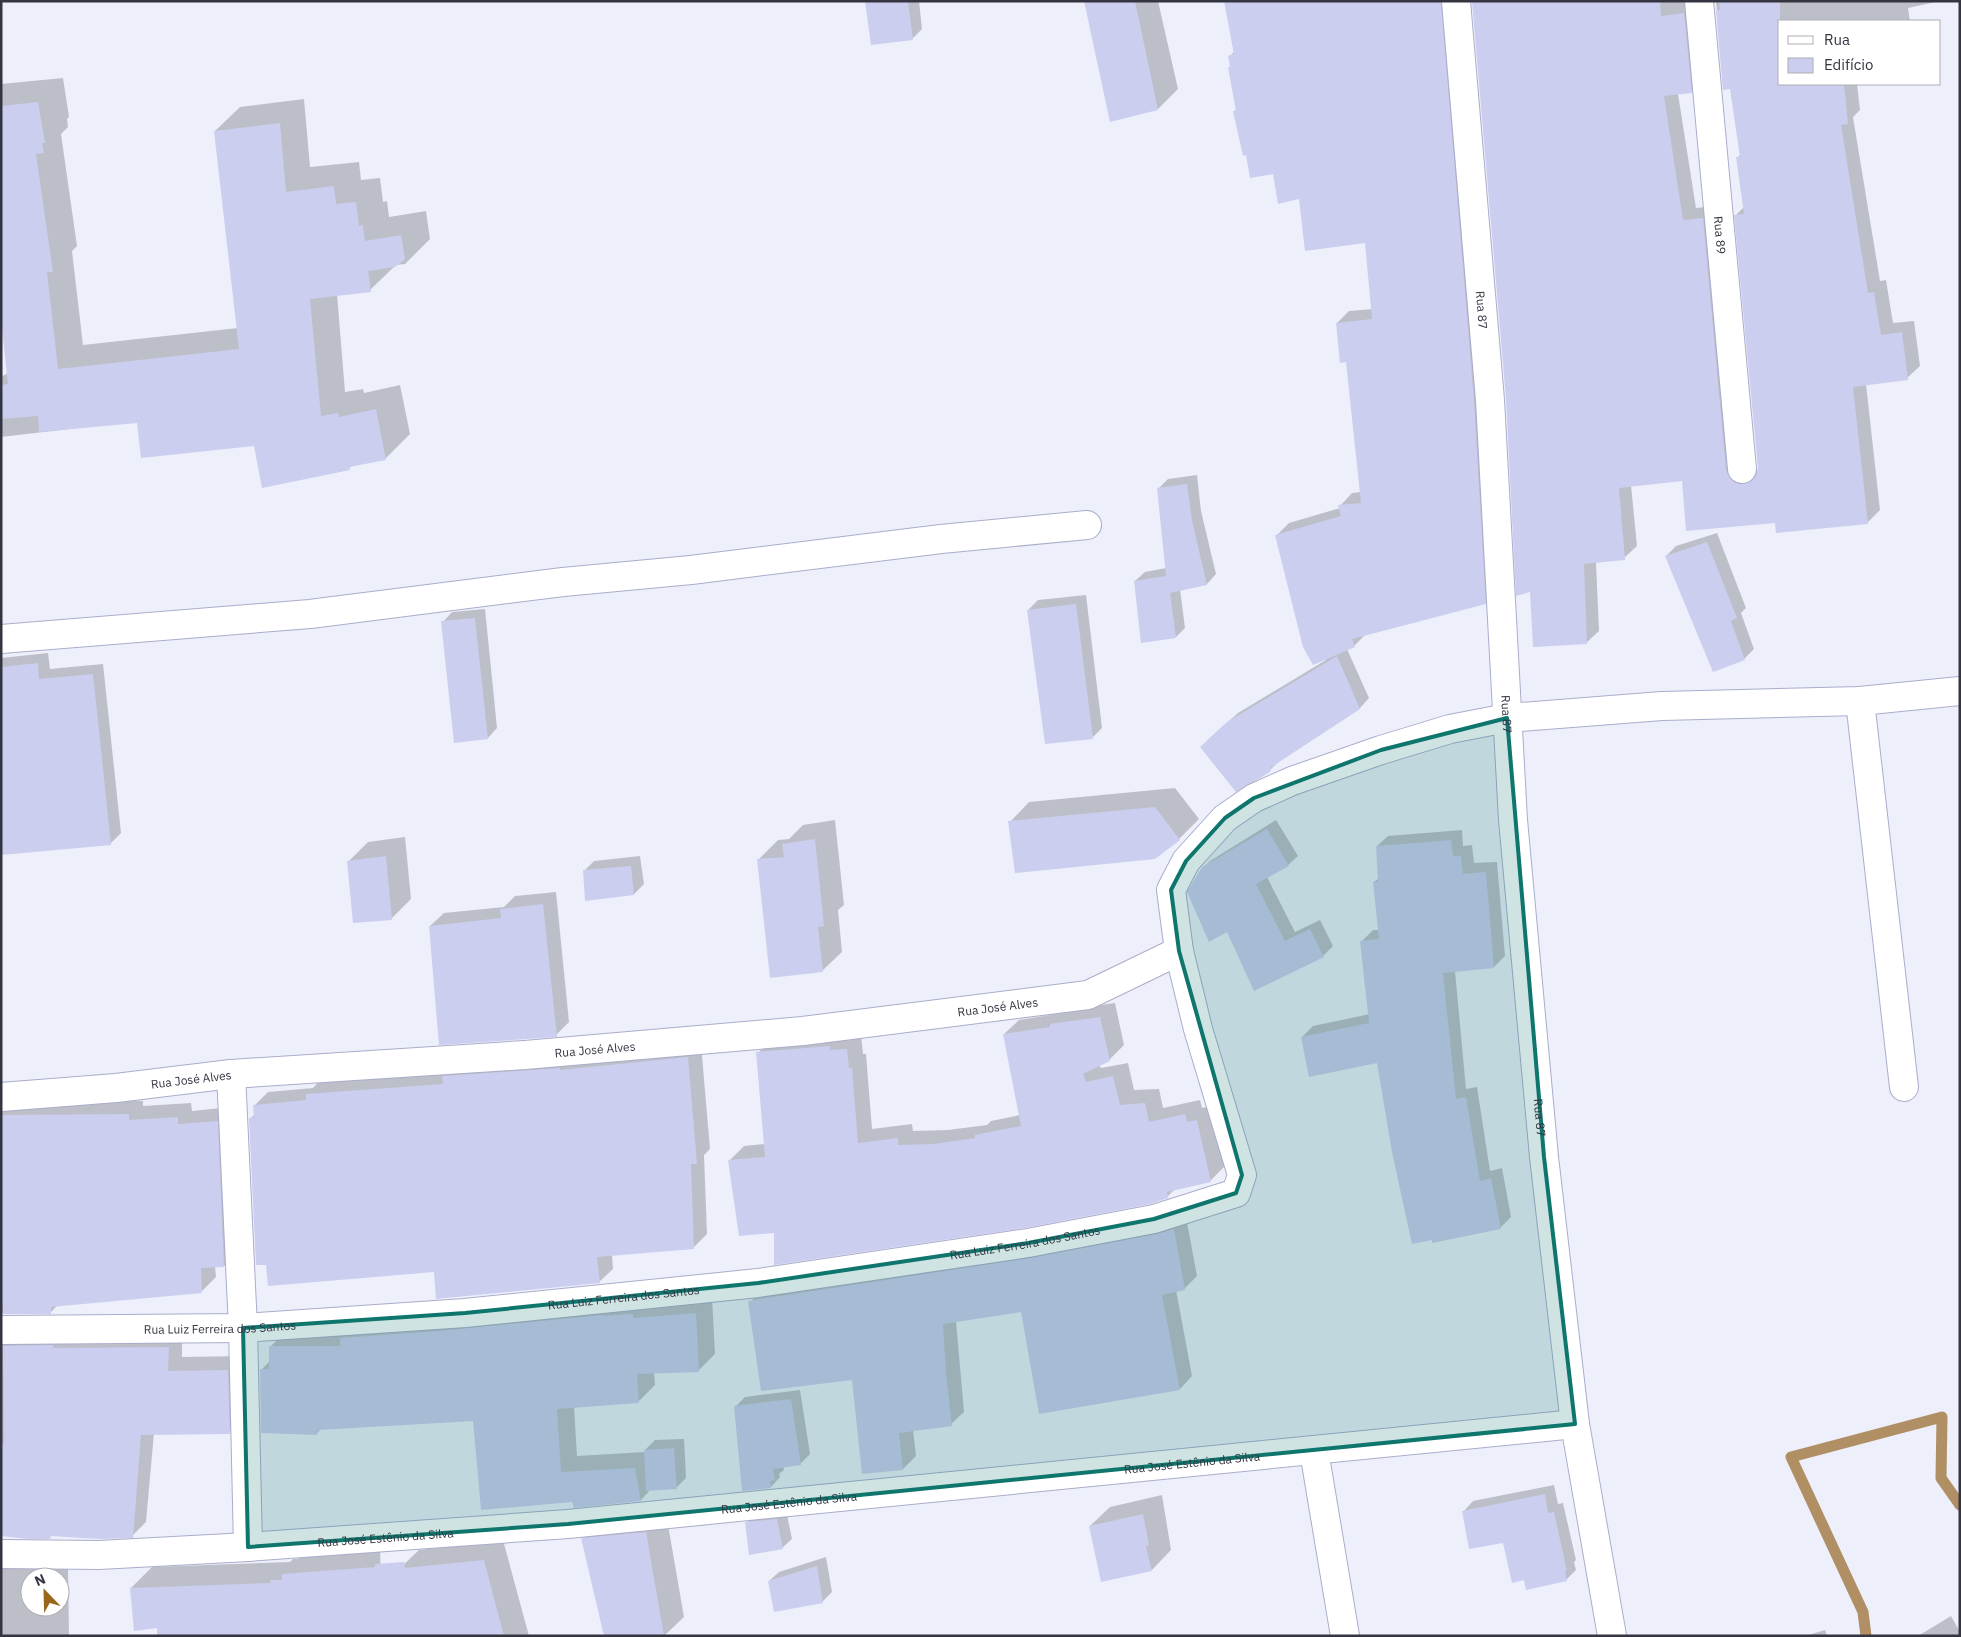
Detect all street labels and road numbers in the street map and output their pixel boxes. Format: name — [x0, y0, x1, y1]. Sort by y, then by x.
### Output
street label: Rua 89 — [1711, 215, 1730, 255]
street label: Rua 87 — [1473, 290, 1491, 330]
street label: Rua 87 — [1499, 695, 1516, 734]
street label: Rua José Alves — [956, 994, 1039, 1019]
street label: Rua José Alves — [554, 1038, 636, 1060]
street label: Rua José Alves — [150, 1066, 232, 1091]
street label: Rua 87 — [1531, 1098, 1550, 1137]
street label: Rua Luiz Ferreira dos Santos — [949, 1222, 1101, 1262]
street label: Rua Luiz Ferreira dos Santos — [547, 1282, 700, 1312]
street label: Rua Luiz Ferreira dos Santos — [144, 1317, 297, 1336]
street label: Rua José Estênio da Silva — [1123, 1448, 1261, 1476]
street label: Rua José Estênio da Silva — [720, 1488, 858, 1516]
street label: Rua José Estênio da Silva — [317, 1525, 455, 1549]

